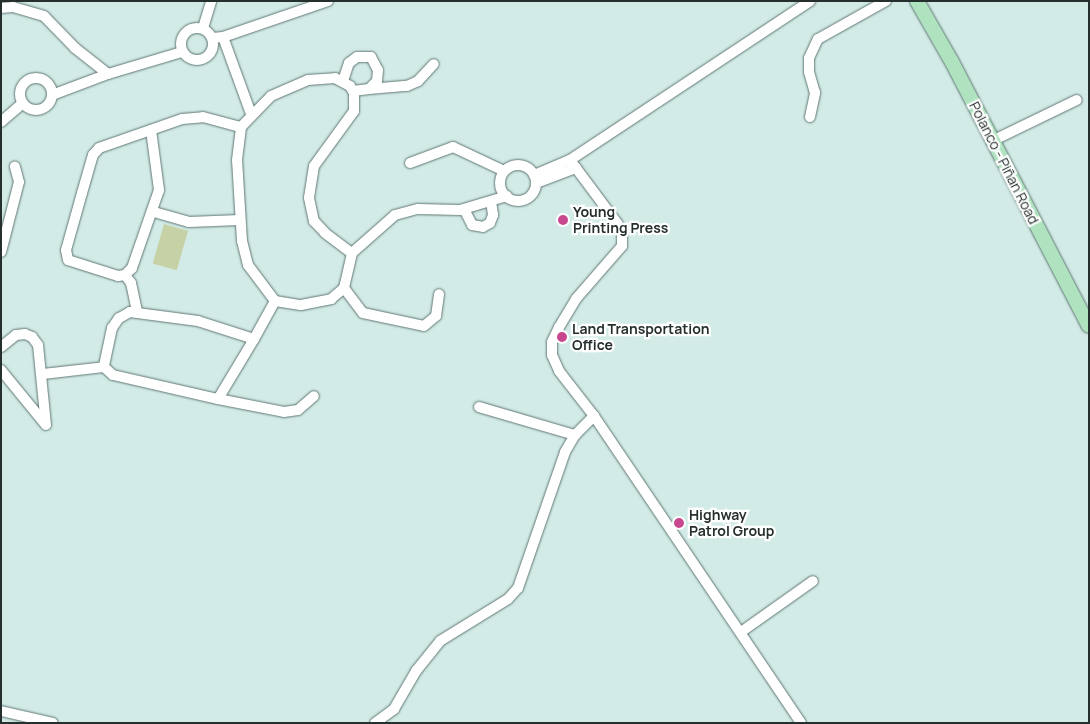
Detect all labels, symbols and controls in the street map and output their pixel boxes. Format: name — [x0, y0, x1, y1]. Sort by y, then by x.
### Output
street label: Polanco - Piñan Road — [966, 99, 1042, 227]
place label: Young Printing Press — [573, 204, 668, 236]
marker: Young Printing Press — [557, 214, 569, 226]
place label: Land Transportation Office — [572, 321, 710, 354]
marker: Land Transportation Office — [556, 331, 568, 343]
place label: Highway Patrol Group — [689, 507, 774, 540]
marker: Highway Patrol Group — [673, 517, 685, 529]

